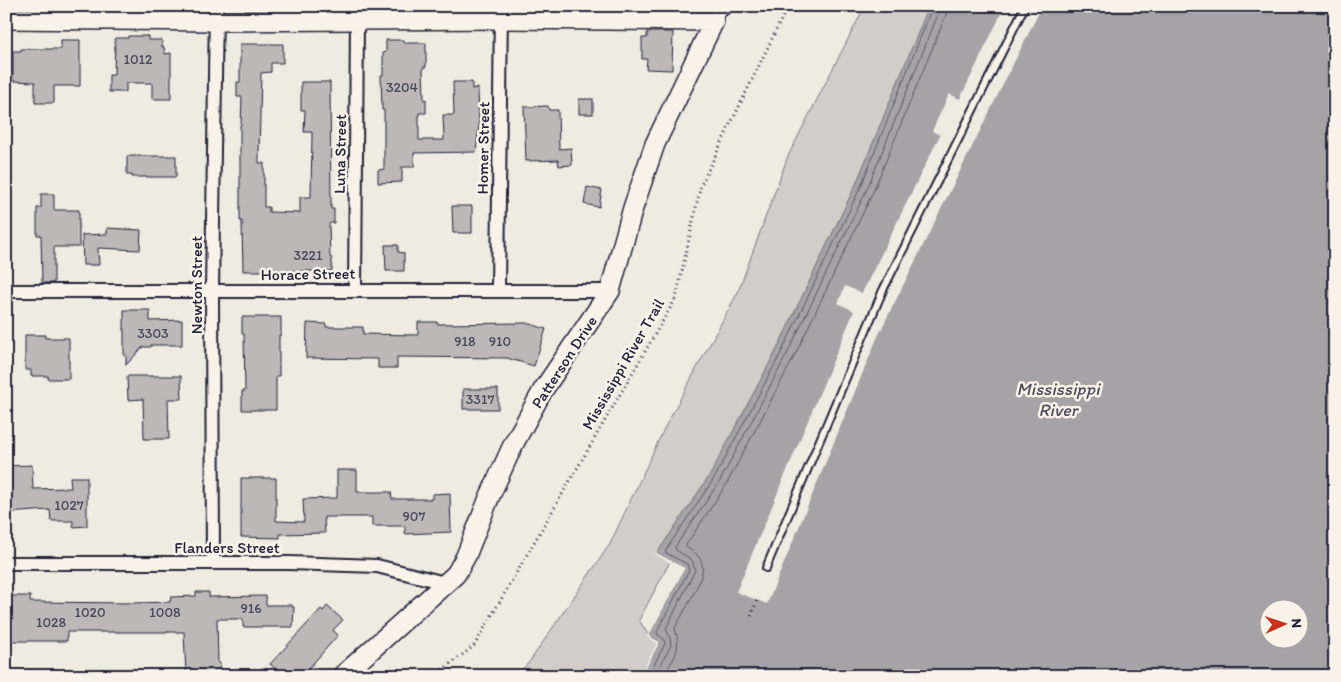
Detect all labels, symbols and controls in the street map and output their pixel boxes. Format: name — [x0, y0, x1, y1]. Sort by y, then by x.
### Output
house number: 1012 — [124, 51, 153, 68]
house number: 3204 — [386, 79, 419, 96]
street label: Homer Street — [473, 102, 493, 194]
street label: Luna Street — [330, 114, 350, 194]
street label: Newton Street — [187, 236, 206, 334]
house number: 3221 — [294, 247, 323, 264]
street label: Horace Street — [261, 264, 356, 284]
street label: Mississippi River Trail — [578, 295, 669, 433]
street label: Patterson Drive — [527, 312, 601, 412]
house number: 3303 — [137, 325, 169, 342]
house number: 918 — [454, 333, 476, 350]
house number: 910 — [489, 333, 511, 350]
water label: Mississippi River — [1016, 378, 1102, 421]
house number: 3317 — [466, 391, 494, 408]
house number: 1027 — [54, 497, 84, 514]
house number: 907 — [403, 508, 426, 525]
street label: Flanders Street — [174, 538, 280, 557]
house number: 916 — [240, 600, 262, 617]
north arrow — [1258, 600, 1308, 650]
house number: 1020 — [74, 604, 106, 621]
house number: 1008 — [149, 604, 181, 621]
house number: 1028 — [36, 614, 66, 631]
text: N — [1288, 618, 1305, 629]

